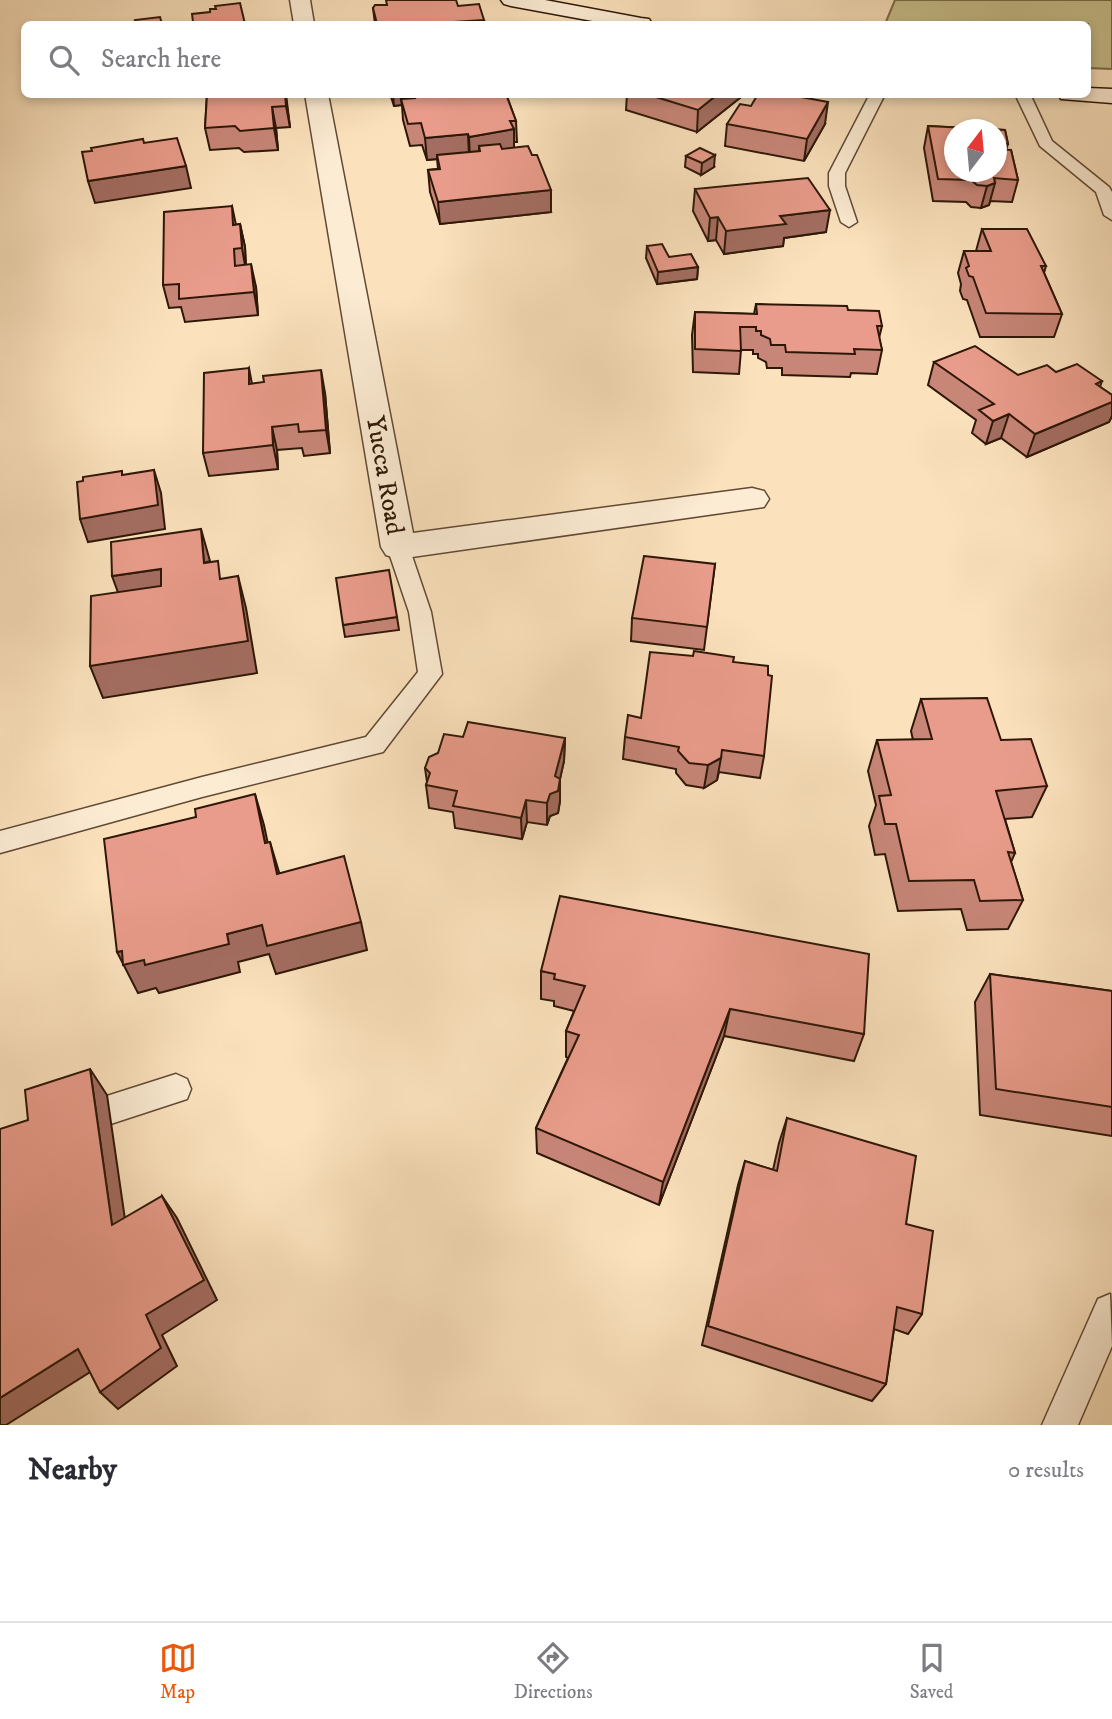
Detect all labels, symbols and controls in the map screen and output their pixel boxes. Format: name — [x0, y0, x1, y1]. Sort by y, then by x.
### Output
search box — [21, 21, 1091, 98]
icon: search — [45, 41, 83, 79]
text: Search here — [101, 43, 221, 76]
north arrow — [944, 119, 1007, 182]
street label: Yucca Road — [358, 413, 411, 537]
text: Nearby — [28, 1452, 117, 1489]
text: 0 results — [1008, 1456, 1084, 1485]
tab: Map — [159, 1639, 197, 1704]
tab: Directions — [514, 1639, 593, 1704]
tab: Saved — [910, 1639, 953, 1704]

